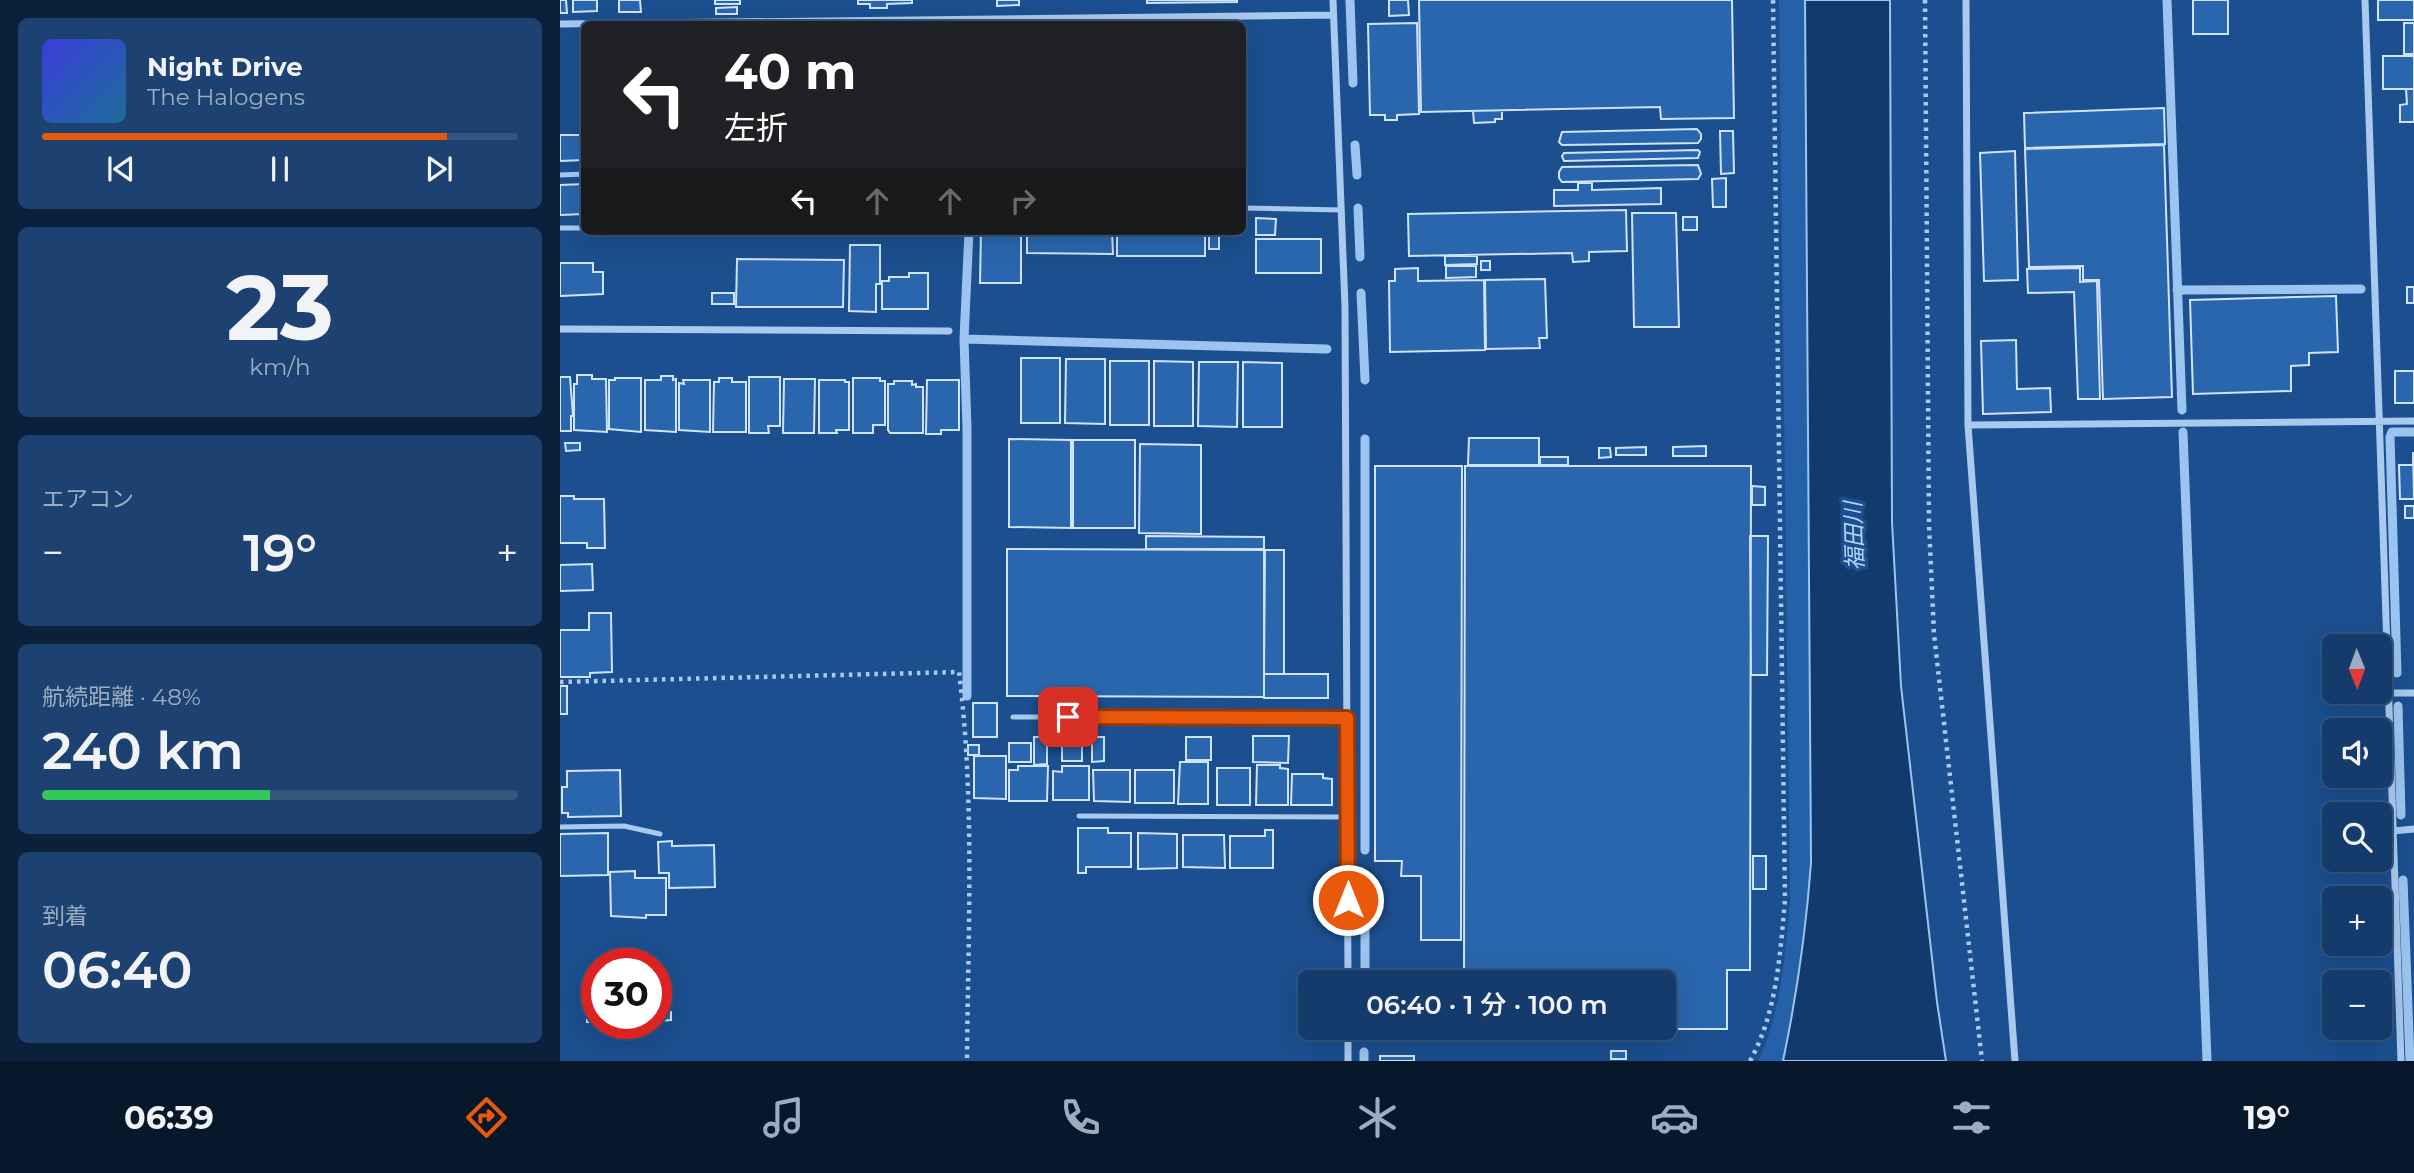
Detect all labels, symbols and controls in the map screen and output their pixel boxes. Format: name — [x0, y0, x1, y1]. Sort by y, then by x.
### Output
text: 40 m — [724, 42, 856, 101]
icon: left — [609, 49, 700, 140]
text: Night Drive — [147, 51, 303, 83]
text: The Halogens — [147, 83, 305, 111]
text: 左折 — [724, 108, 788, 147]
icon: previous — [102, 150, 140, 188]
icon: pause — [261, 150, 299, 188]
icon: next — [420, 150, 458, 188]
icon: left — [785, 182, 823, 220]
icon: ahead — [858, 182, 896, 220]
icon: ahead — [931, 182, 969, 220]
icon: right — [1004, 182, 1042, 220]
text: 23 — [226, 252, 334, 363]
text: km/h — [249, 353, 311, 381]
text: エアコン — [42, 485, 134, 513]
water label: 福田川 — [1839, 498, 1869, 571]
text: 19° — [243, 521, 317, 584]
text: − — [42, 529, 64, 576]
text: + — [496, 529, 518, 576]
north arrow — [2322, 634, 2392, 704]
map controls — [2322, 634, 2392, 1040]
text: 航続距離 · 48% — [42, 683, 201, 711]
pin — [1038, 687, 1098, 747]
icon: arrive — [1049, 698, 1087, 736]
button: sound — [2322, 718, 2392, 788]
text: 240 km — [42, 719, 244, 782]
button: search — [2322, 802, 2392, 872]
position arrow — [1311, 863, 1385, 937]
button: + — [2322, 886, 2392, 956]
text: 到着 — [42, 902, 88, 930]
text: 06:40 — [42, 938, 193, 1001]
speed limit sign: 30 — [581, 948, 672, 1039]
button: − — [2322, 970, 2392, 1040]
text: 06:40 · 1 分 · 100 m — [1366, 989, 1608, 1021]
icon: directions — [462, 1093, 511, 1142]
icon: music — [759, 1093, 808, 1142]
icon: phone — [1056, 1093, 1105, 1142]
icon: climate — [1353, 1093, 1402, 1142]
icon: car — [1650, 1093, 1699, 1142]
icon: filters — [1947, 1093, 1996, 1142]
text: 06:39 — [124, 1098, 214, 1137]
text: 19° — [2244, 1098, 2290, 1137]

